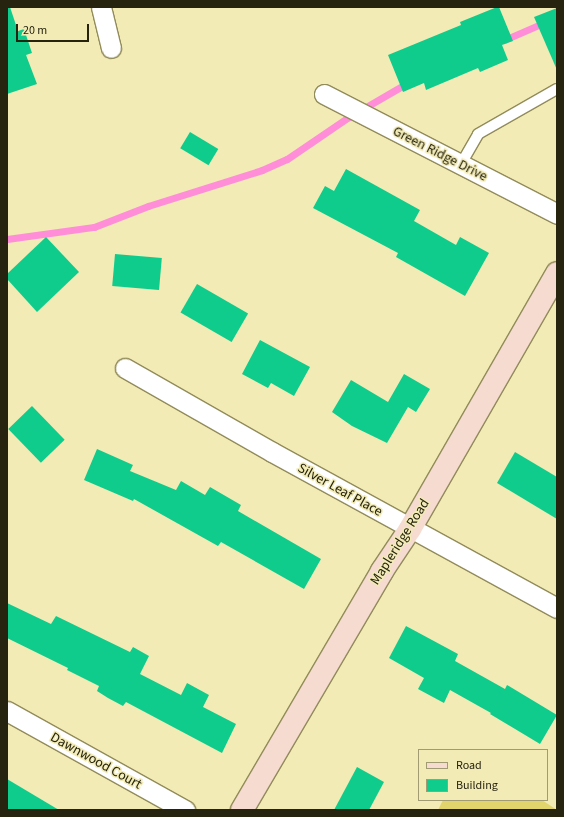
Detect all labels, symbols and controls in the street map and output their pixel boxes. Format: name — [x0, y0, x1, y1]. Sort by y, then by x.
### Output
scale bar — [18, 16, 91, 42]
text: 20 m — [23, 22, 47, 39]
street label: Green Ridge Drive — [390, 123, 490, 185]
street label: Silver Leaf Place — [295, 460, 385, 520]
street label: Mapleridge Road — [367, 496, 433, 588]
street label: Dawnwood Court — [47, 729, 145, 793]
legend — [418, 749, 548, 801]
text: Road — [456, 757, 482, 774]
text: Building — [456, 777, 498, 794]

